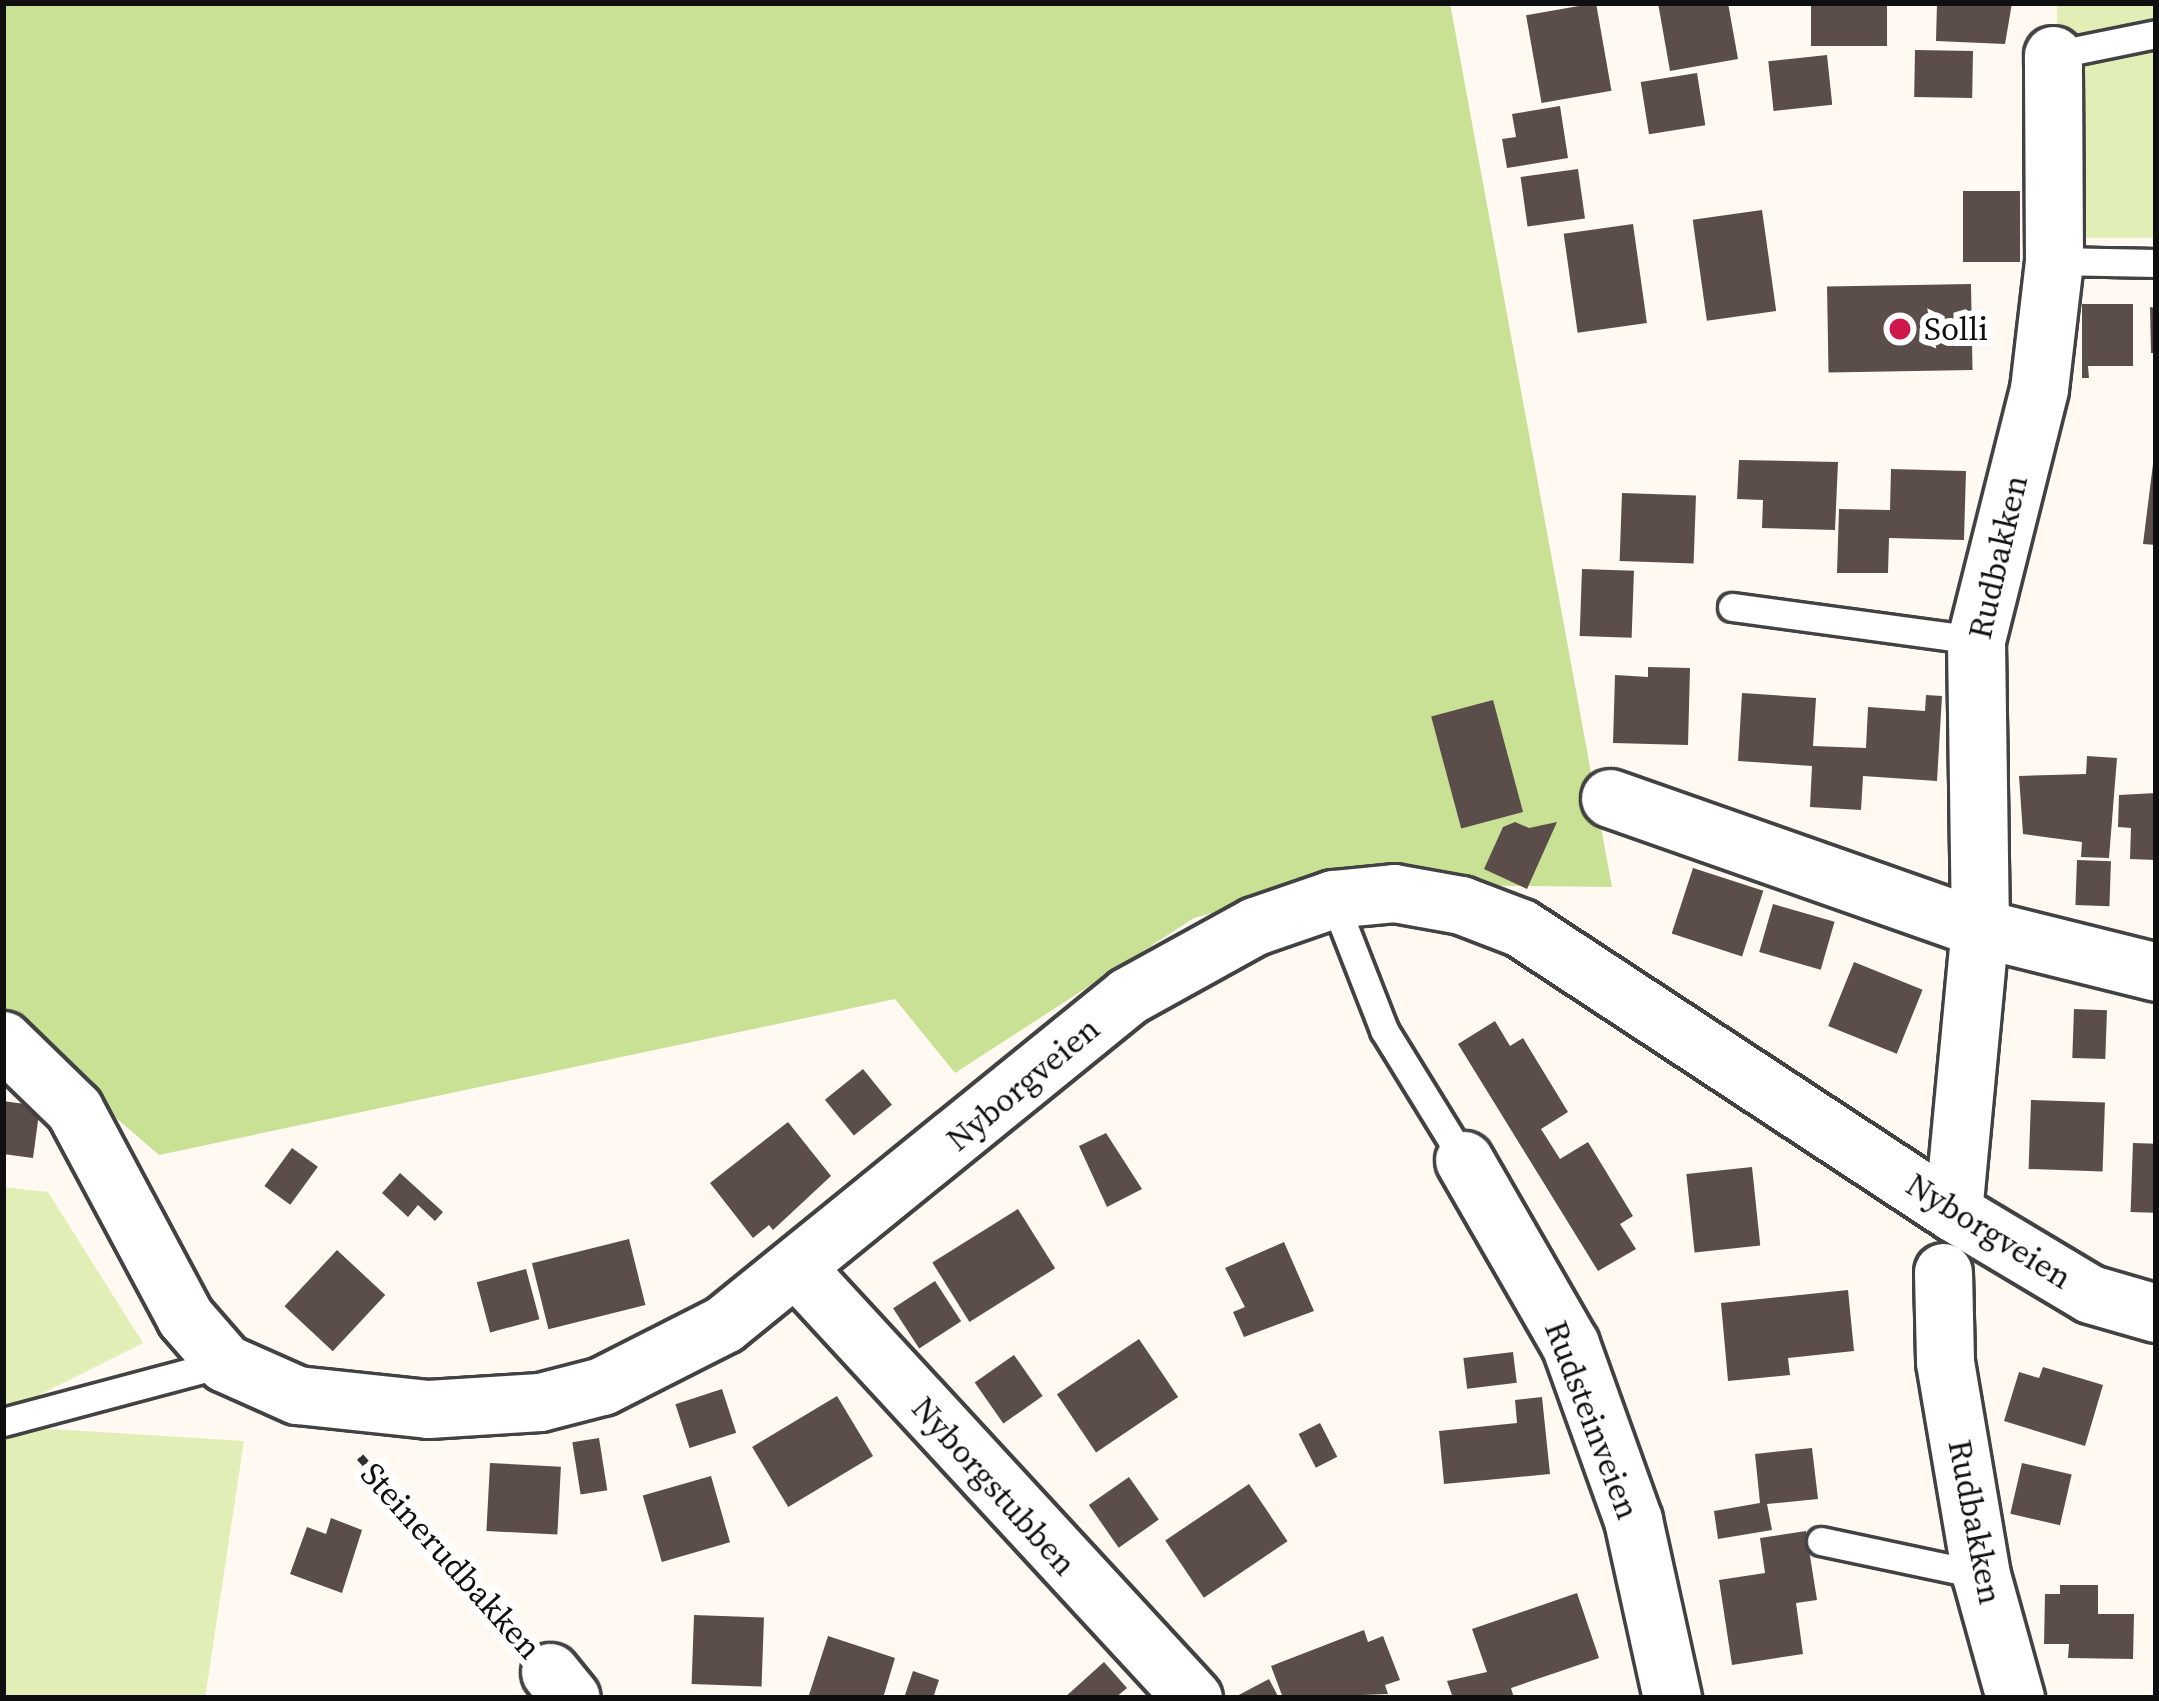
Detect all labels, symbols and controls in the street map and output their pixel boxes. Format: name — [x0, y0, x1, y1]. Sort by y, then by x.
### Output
place label: Solli — [1924, 309, 1988, 349]
marker: Solli — [1887, 316, 1913, 342]
street label: Rudbakken — [1960, 471, 2036, 643]
street label: Nyborgveien — [939, 1009, 1107, 1159]
street label: Nyborgveien — [1899, 1165, 2079, 1297]
street label: Rudsteinveien — [1536, 1315, 1648, 1525]
street label: Nyborgstubben — [903, 1389, 1085, 1583]
street label: Rudbakken — [1940, 1436, 2010, 1608]
street label: Steinerudbakken — [352, 1455, 550, 1667]

